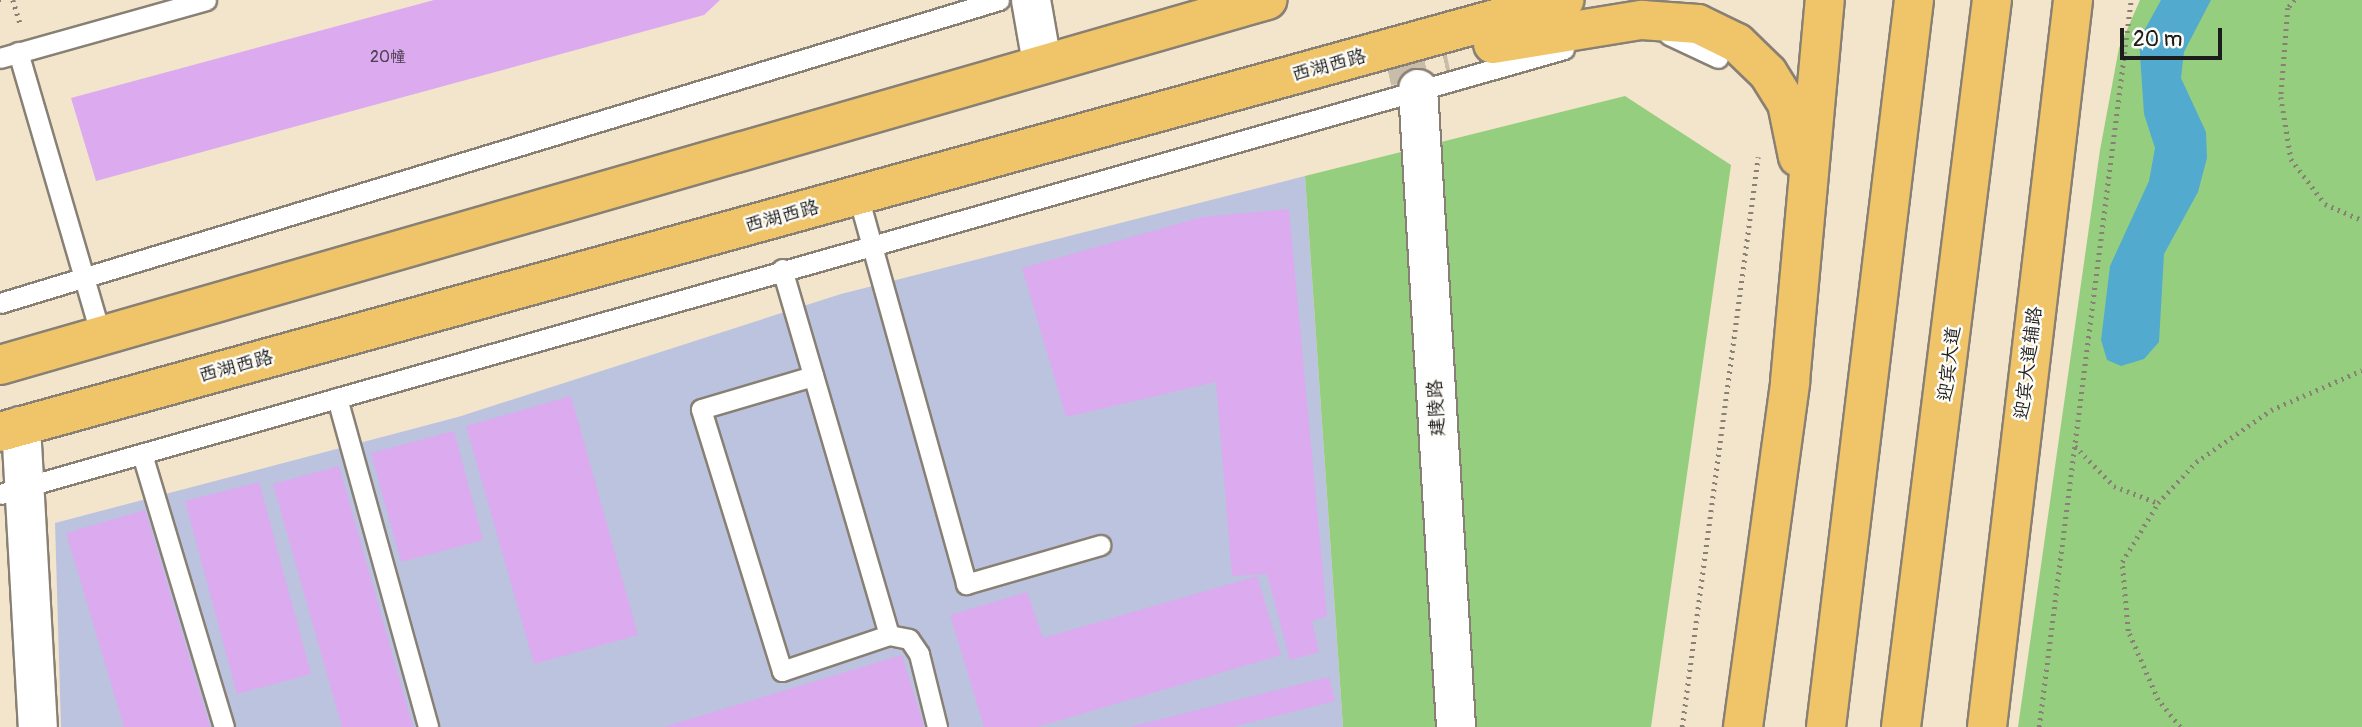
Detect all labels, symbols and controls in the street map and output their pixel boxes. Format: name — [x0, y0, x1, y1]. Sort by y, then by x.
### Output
scale bar — [2124, 14, 2226, 58]
text: 20 m — [2133, 26, 2182, 53]
street label: 西湖西路 — [1289, 45, 1369, 87]
house number: 20幢 — [370, 47, 406, 67]
street label: 西湖西路 — [742, 196, 822, 238]
street label: 迎宾大道辅路 — [2011, 305, 2047, 421]
street label: 迎宾大道 — [1934, 325, 1966, 403]
street label: 西湖西路 — [196, 346, 276, 388]
street label: 建陵路 — [1424, 379, 1450, 437]

